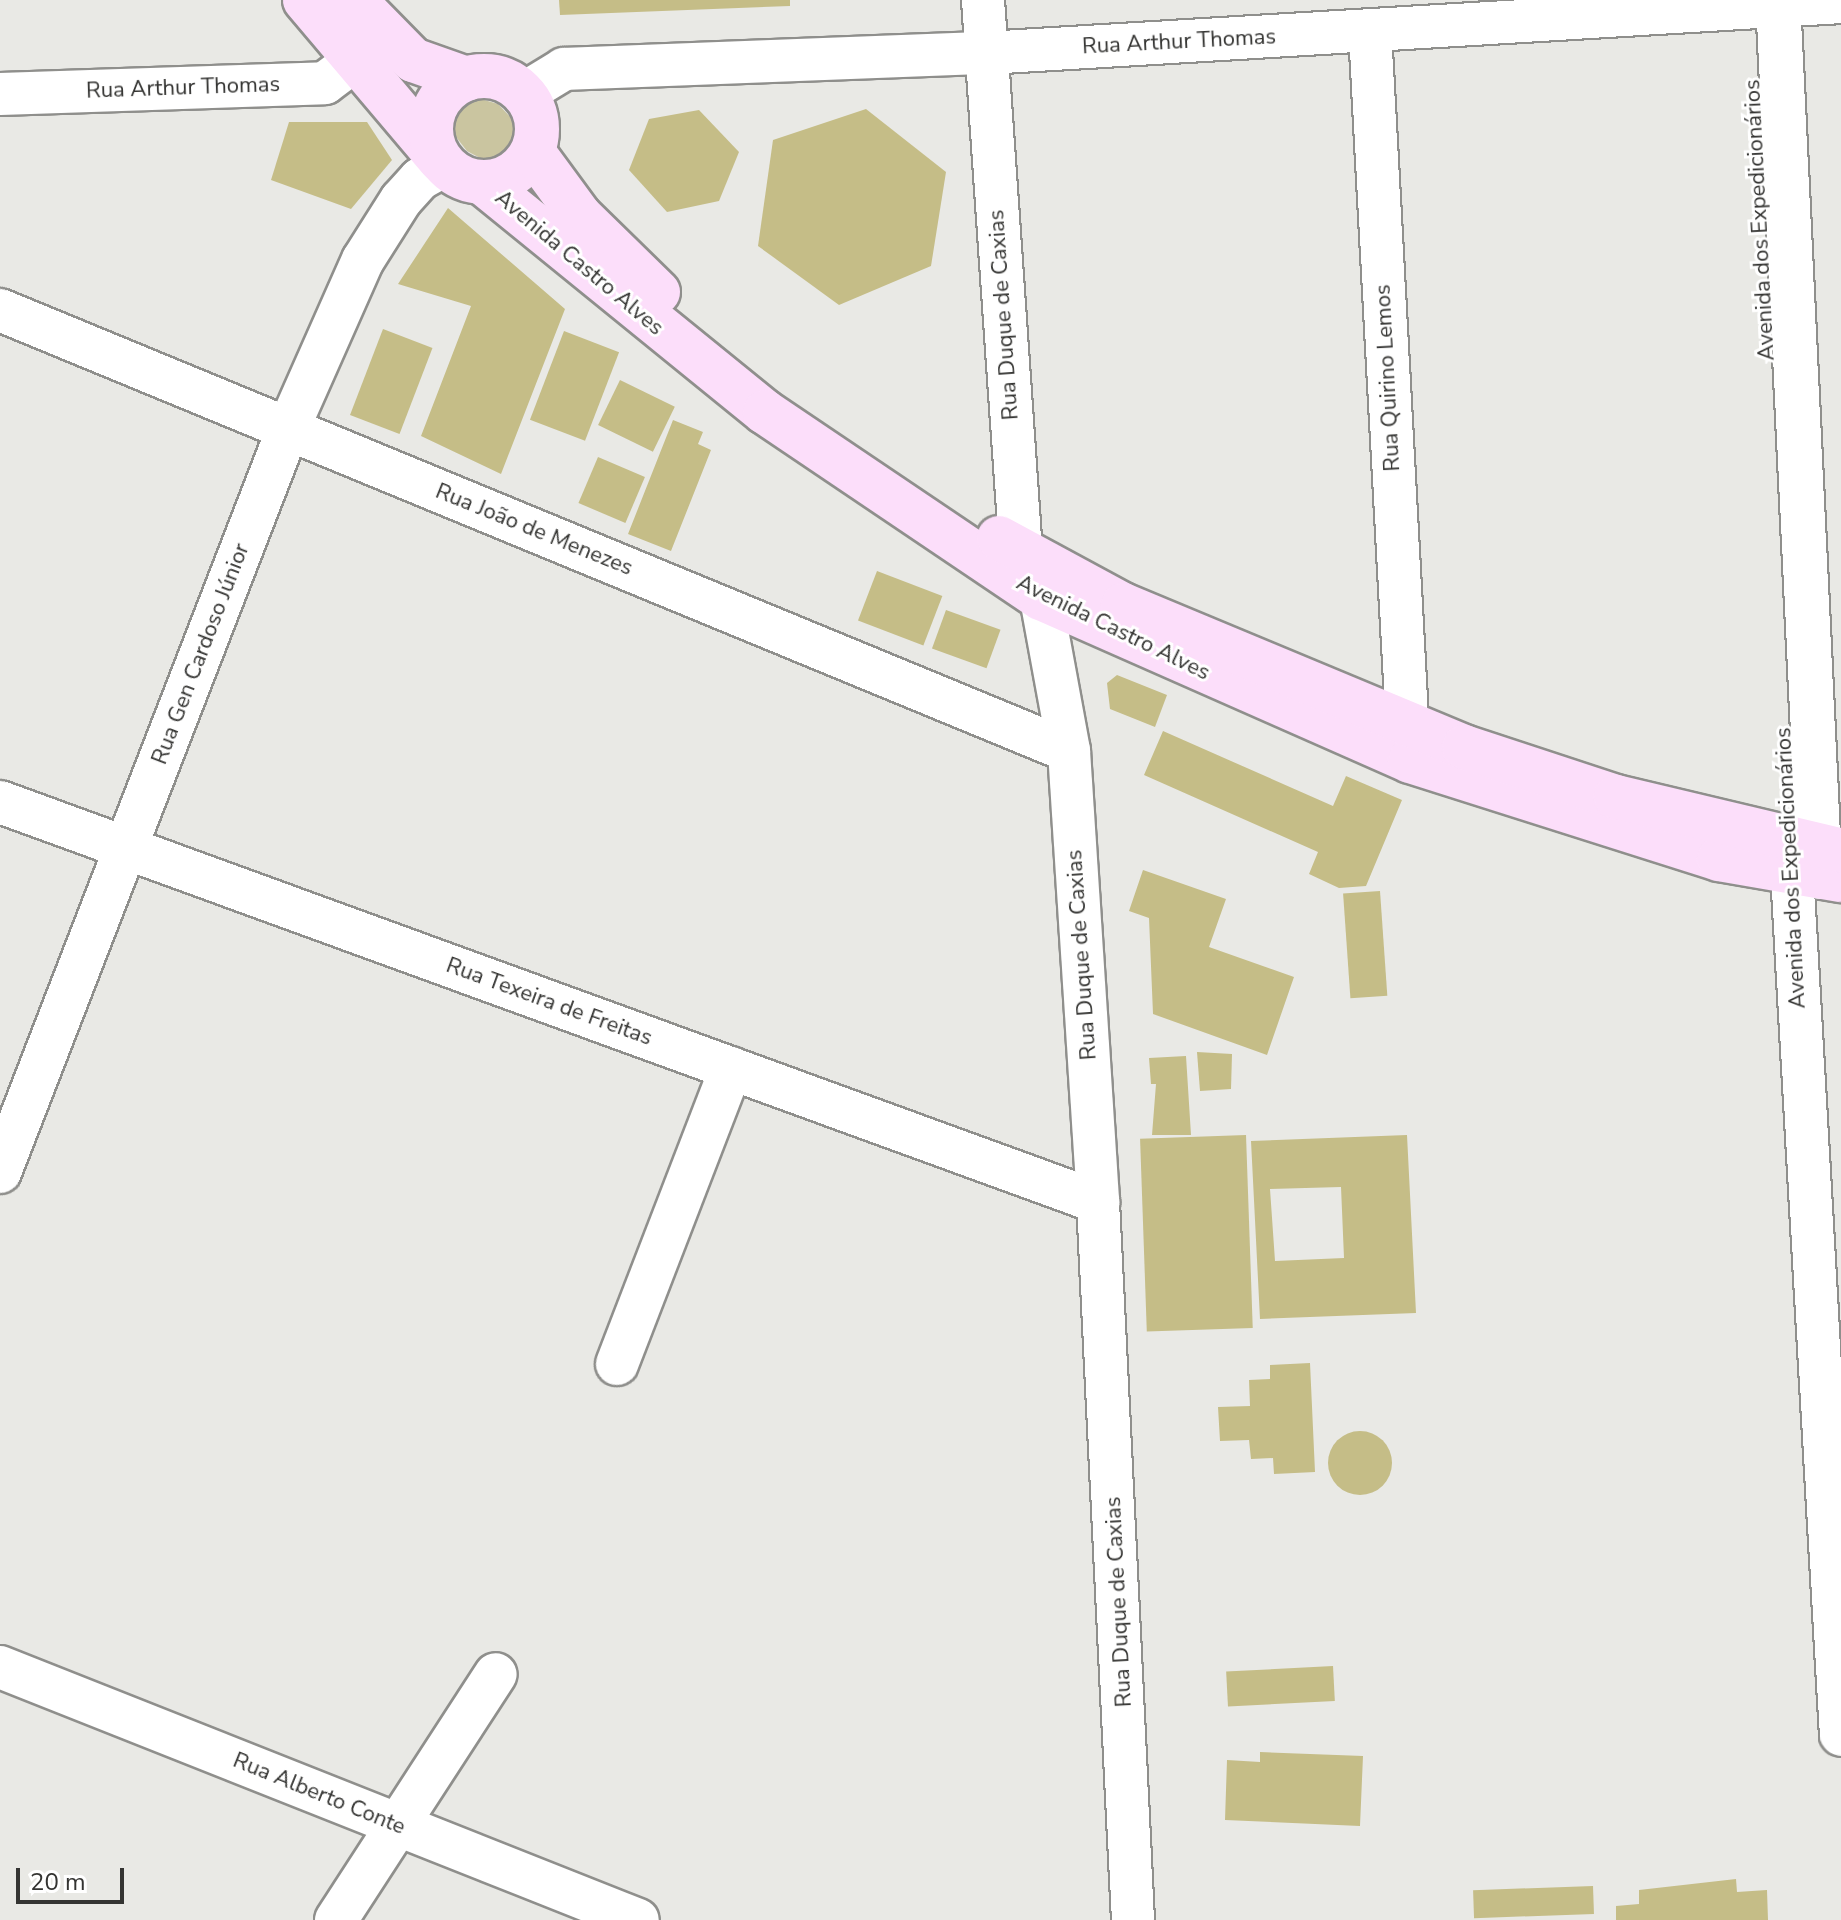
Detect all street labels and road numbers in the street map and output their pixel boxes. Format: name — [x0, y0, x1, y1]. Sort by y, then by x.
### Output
street label: Rua Arthur Thomas — [1081, 24, 1277, 60]
street label: Rua Arthur Thomas — [86, 71, 280, 105]
street label: Avenida dos Expedicionários — [1739, 79, 1781, 361]
street label: Avenida Castro Alves — [489, 185, 669, 341]
street label: Rua Duque de Caxias — [983, 209, 1025, 421]
street label: Rua Quirino Lemos — [1370, 284, 1406, 472]
street label: Rua João de Menezes — [432, 478, 636, 582]
street label: Rua Gen Cardoso Júnior — [147, 540, 255, 768]
street label: Avenida Castro Alves — [1012, 570, 1214, 686]
street label: Avenida dos Expedicionários — [1770, 727, 1812, 1009]
street label: Rua Duque de Caxias — [1061, 849, 1103, 1061]
street label: Rua Texeira de Freitas — [442, 952, 656, 1052]
street label: Rua Duque de Caxias — [1100, 1496, 1138, 1708]
street label: Rua Alberto Conte — [229, 1747, 409, 1841]

